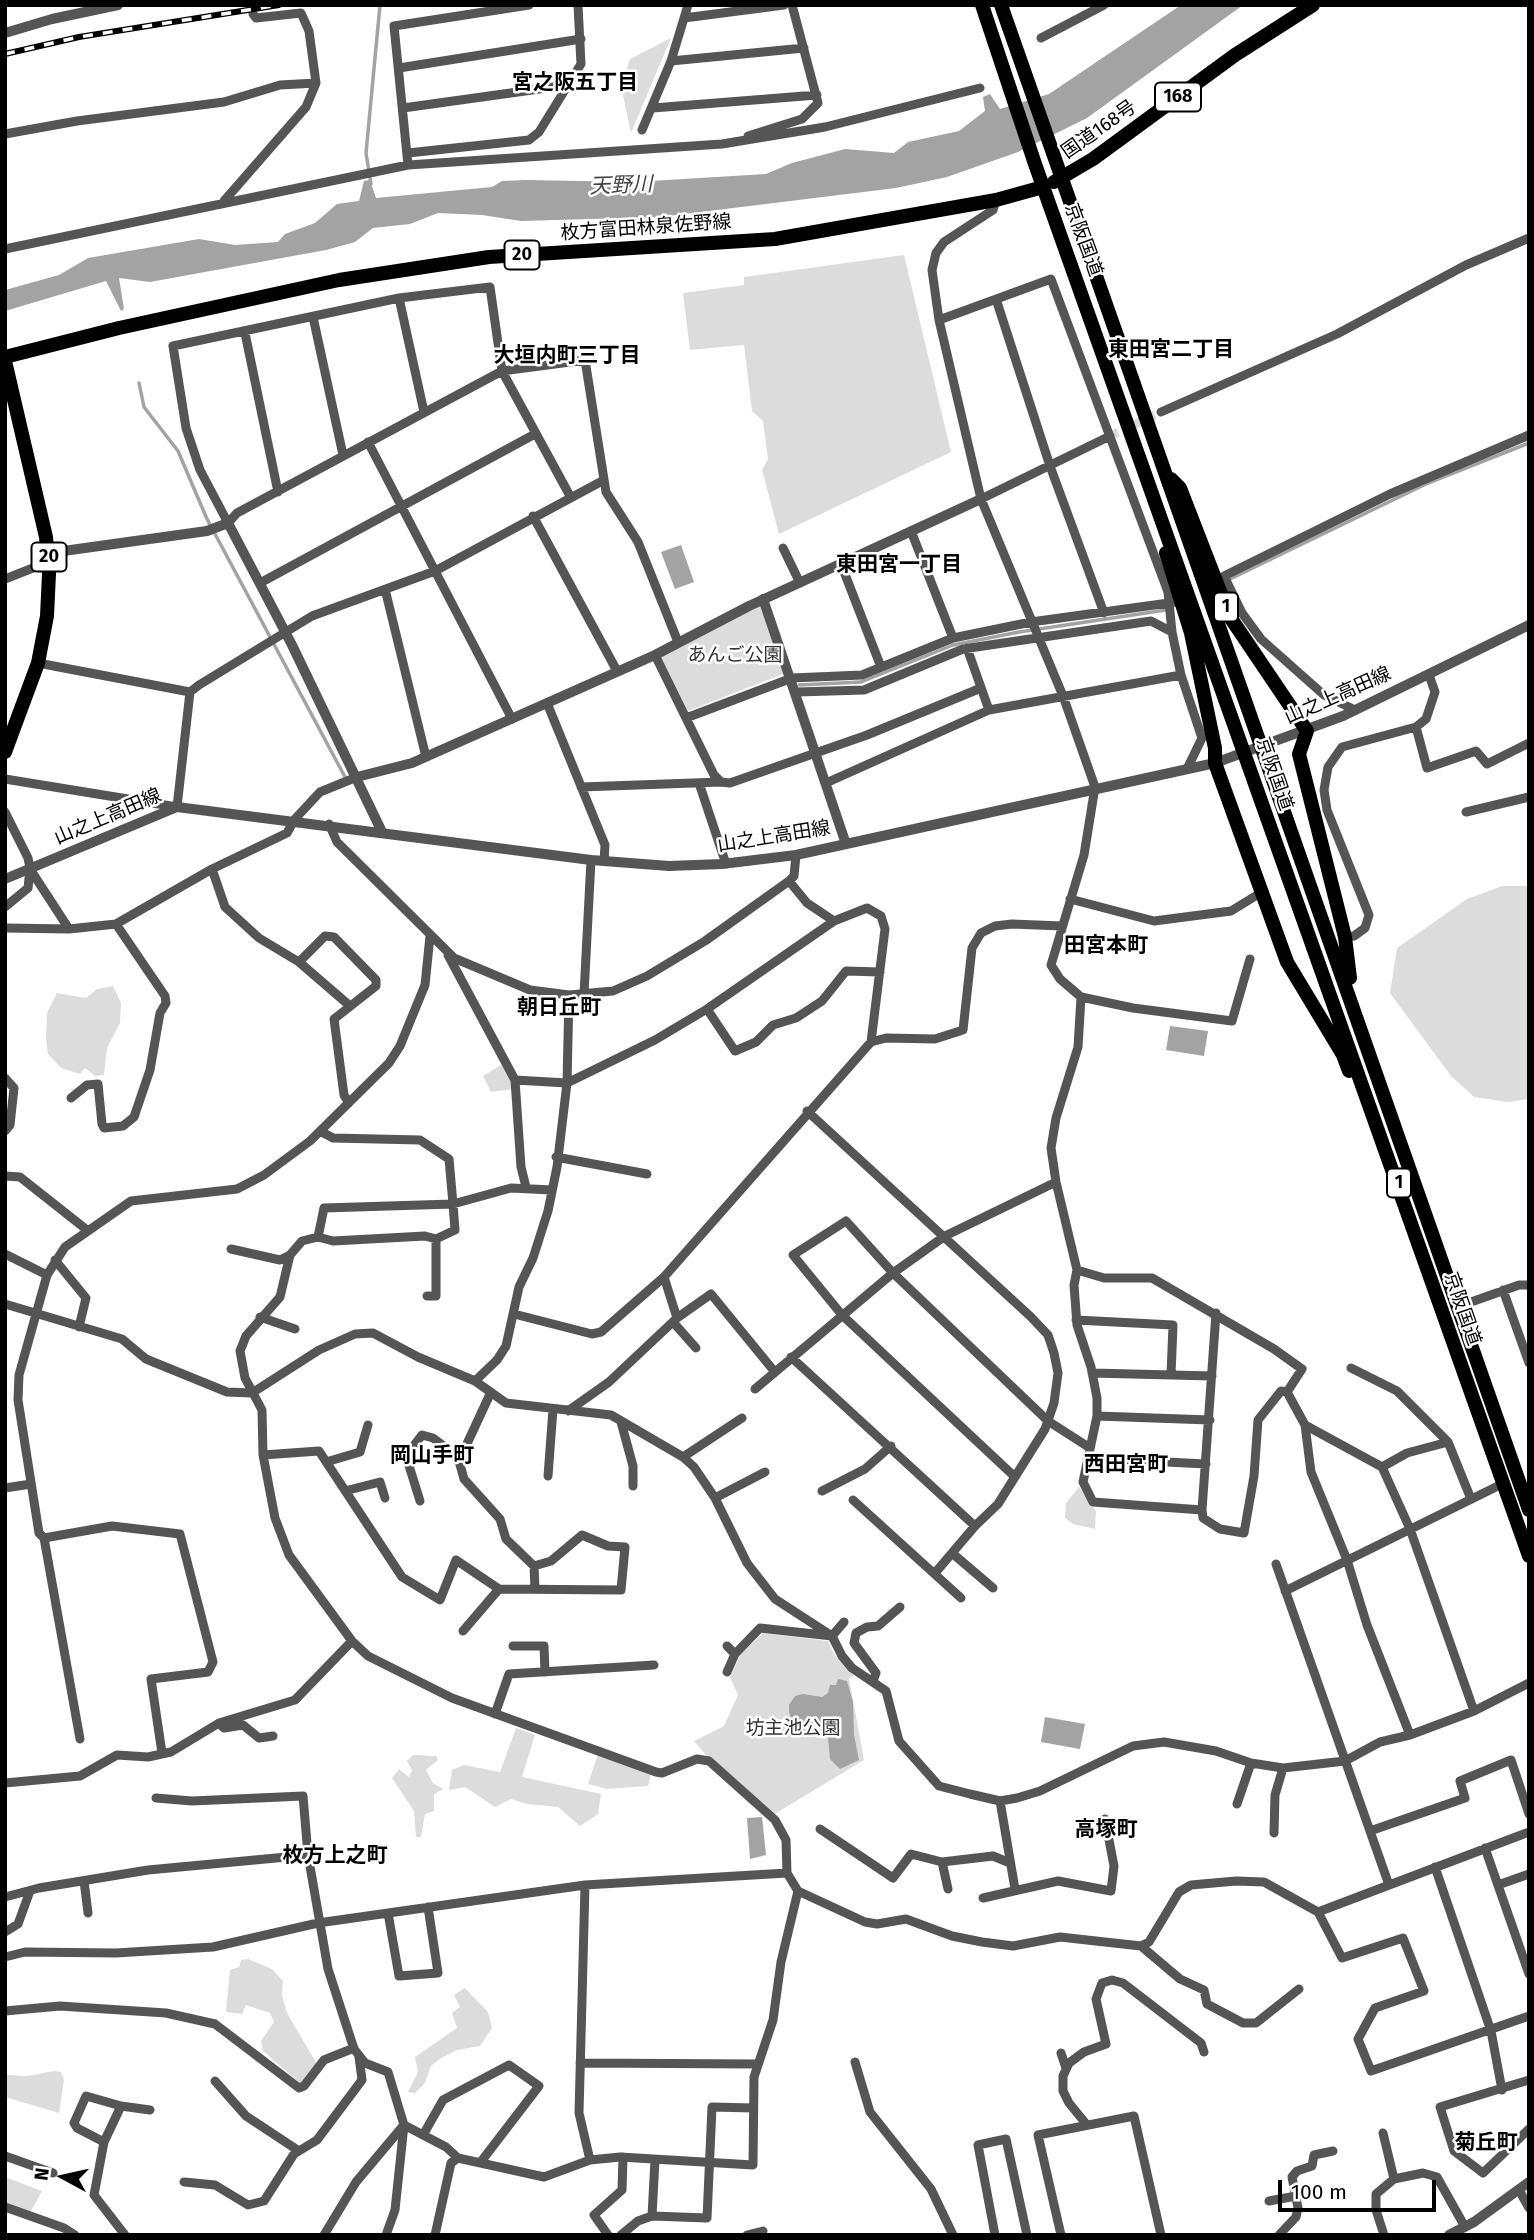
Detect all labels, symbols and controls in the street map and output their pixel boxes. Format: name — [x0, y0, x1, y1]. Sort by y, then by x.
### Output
district label: 宮之阪五丁目 — [512, 70, 638, 96]
road number: 168 — [1155, 82, 1201, 112]
street label: 国道168号 — [1057, 96, 1141, 164]
water label: 天野川 — [589, 172, 653, 200]
street label: 京阪国道 — [1059, 200, 1107, 280]
street label: 枚方富田林泉佐野線 — [560, 211, 732, 245]
road number: 20 — [504, 241, 540, 270]
district label: 東田宮二丁目 — [1108, 337, 1234, 363]
district label: 大垣内町三丁目 — [494, 343, 640, 369]
road number: 20 — [32, 542, 66, 572]
district label: 東田宮一丁目 — [836, 552, 962, 578]
road number: 1 — [1214, 592, 1238, 622]
park label: あんご公園 — [688, 645, 782, 667]
street label: 山之上高田線 — [1281, 662, 1395, 730]
street label: 京阪国道 — [1251, 734, 1297, 814]
street label: 山之上高田線 — [51, 784, 165, 850]
street label: 山之上高田線 — [716, 817, 832, 857]
district label: 田宮本町 — [1064, 933, 1148, 959]
district label: 朝日丘町 — [517, 995, 601, 1021]
road number: 1 — [1387, 1168, 1411, 1198]
street label: 京阪国道 — [1439, 1269, 1485, 1349]
district label: 岡山手町 — [390, 1443, 474, 1469]
district label: 西田宮町 — [1084, 1452, 1168, 1478]
park label: 坊主池公園 — [746, 1718, 840, 1740]
district label: 高塚町 — [1075, 1817, 1137, 1843]
district label: 枚方上之町 — [283, 1843, 387, 1869]
district label: 菊丘町 — [1455, 2130, 1517, 2156]
north arrow — [28, 2142, 98, 2212]
text: N — [29, 2166, 54, 2182]
scale bar — [1282, 2166, 1440, 2210]
text: 100 m — [1291, 2179, 1347, 2205]

